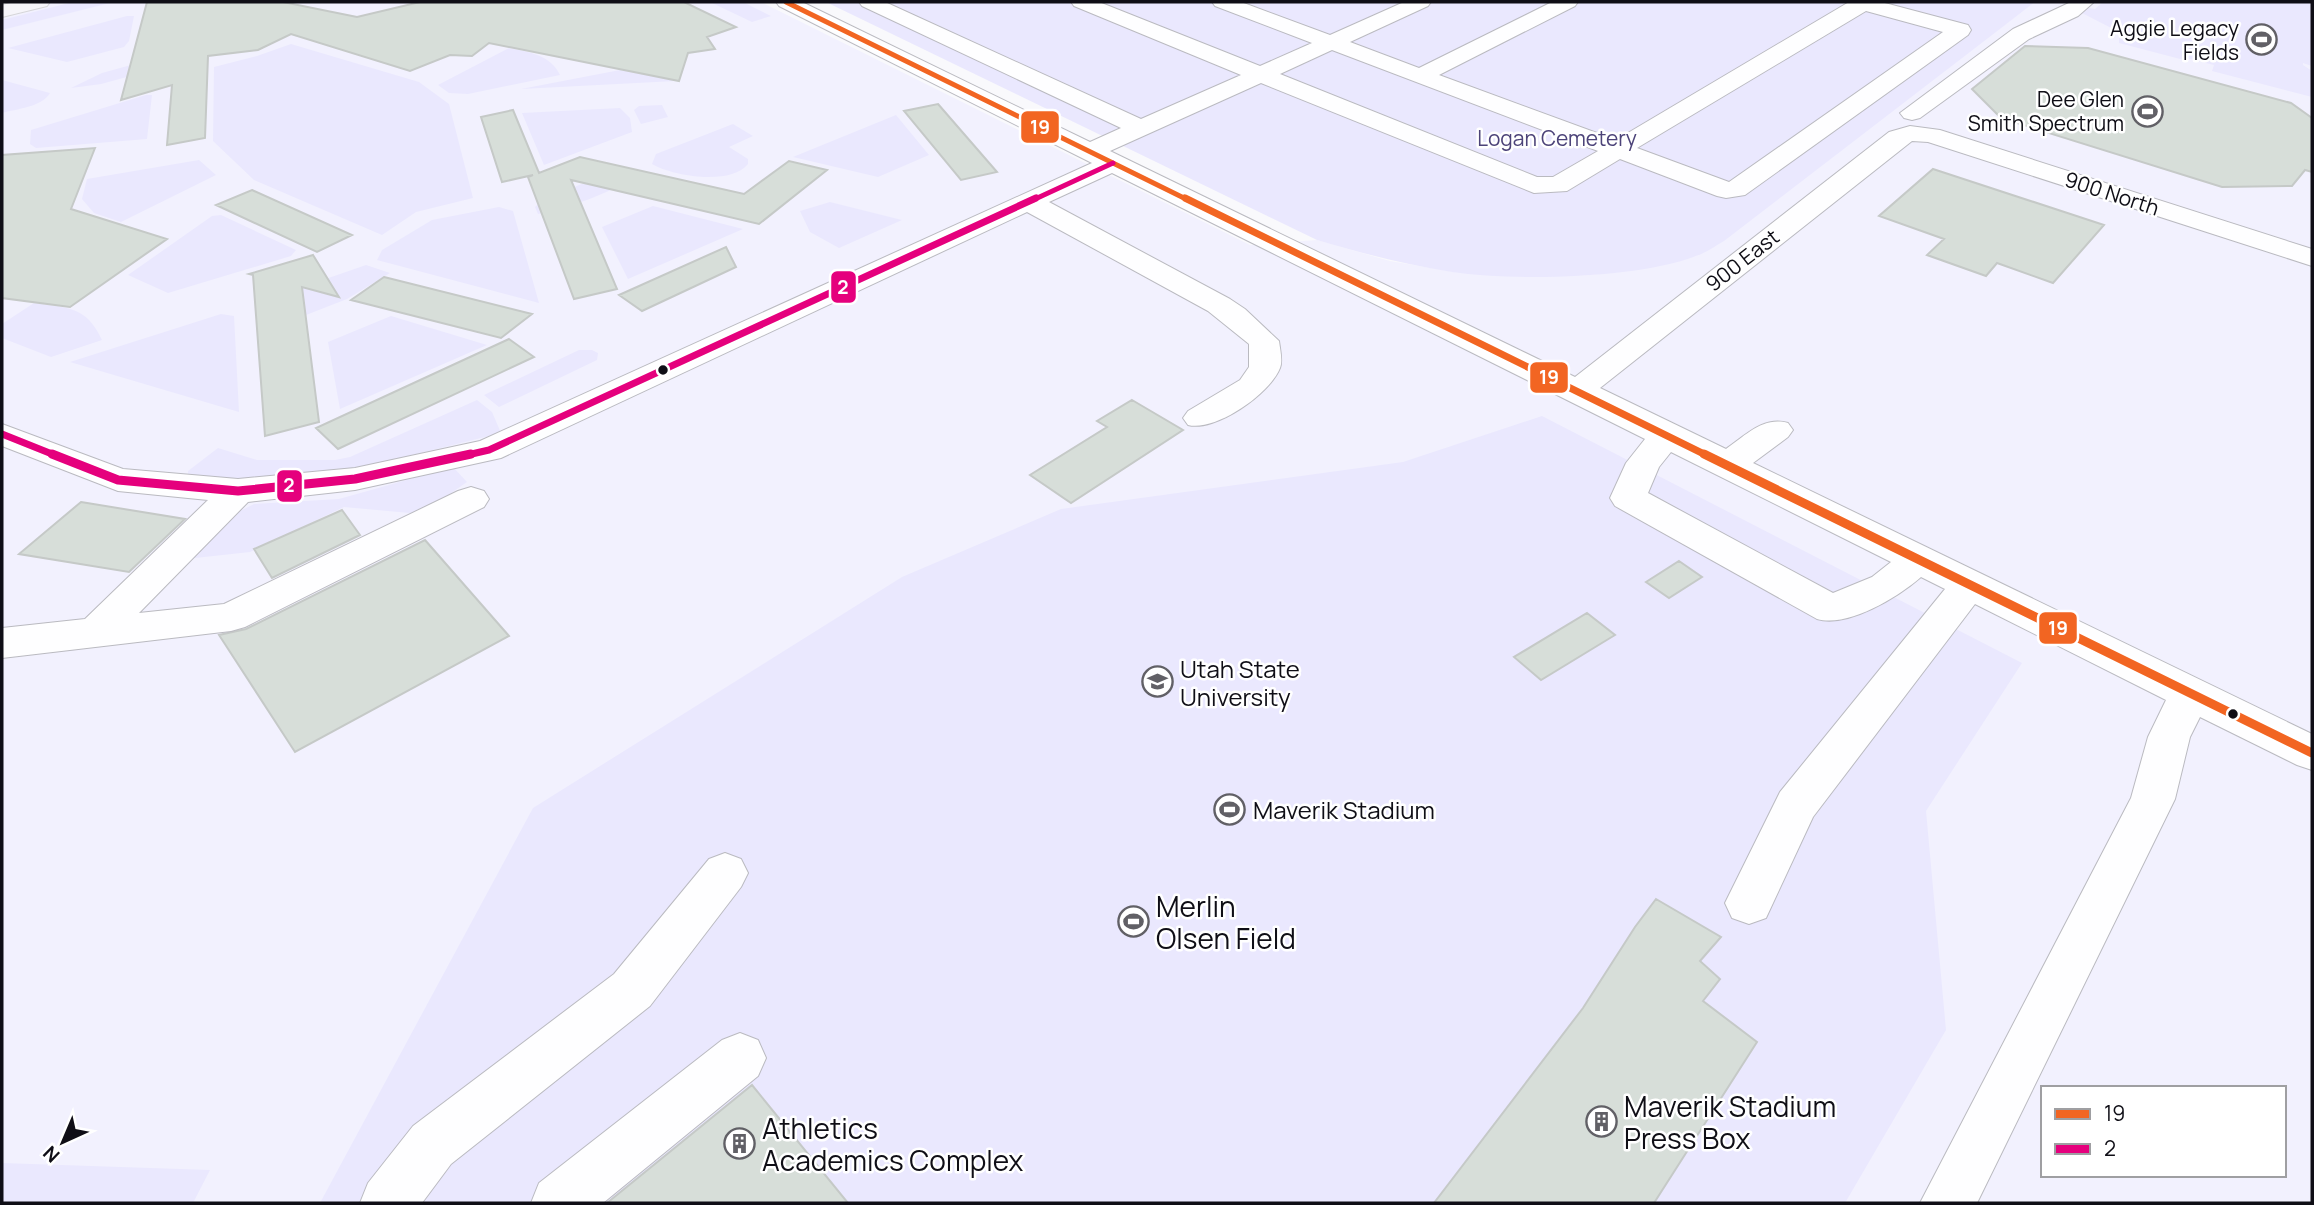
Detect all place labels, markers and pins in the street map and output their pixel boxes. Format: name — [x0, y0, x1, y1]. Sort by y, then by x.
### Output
place label: Aggie Legacy Fields — [2110, 14, 2239, 66]
sports icon: Aggie Legacy Fields — [2245, 23, 2279, 57]
place label: Dee Glen Smith Spectrum — [1968, 85, 2124, 137]
sports icon: Dee Glen Smith Spectrum — [2130, 94, 2164, 128]
unlabelled marker — [656, 363, 670, 377]
place label: Utah State University — [1180, 652, 1300, 713]
school or university icon: Utah State University — [1140, 665, 1174, 699]
unlabelled marker — [2226, 707, 2240, 721]
sports icon: Maverik Stadium — [1213, 792, 1247, 826]
place label: Maverik Stadium — [1253, 793, 1435, 826]
place label: Merlin Olsen Field — [1156, 887, 1296, 957]
sports icon: Merlin Olsen Field — [1116, 905, 1150, 939]
place label: Maverik Stadium Press Box — [1624, 1087, 1836, 1157]
building icon: Maverik Stadium Press Box — [1584, 1105, 1618, 1139]
place label: Athletics Academics Complex — [762, 1109, 1024, 1179]
building icon: Athletics Academics Complex — [722, 1127, 756, 1161]

